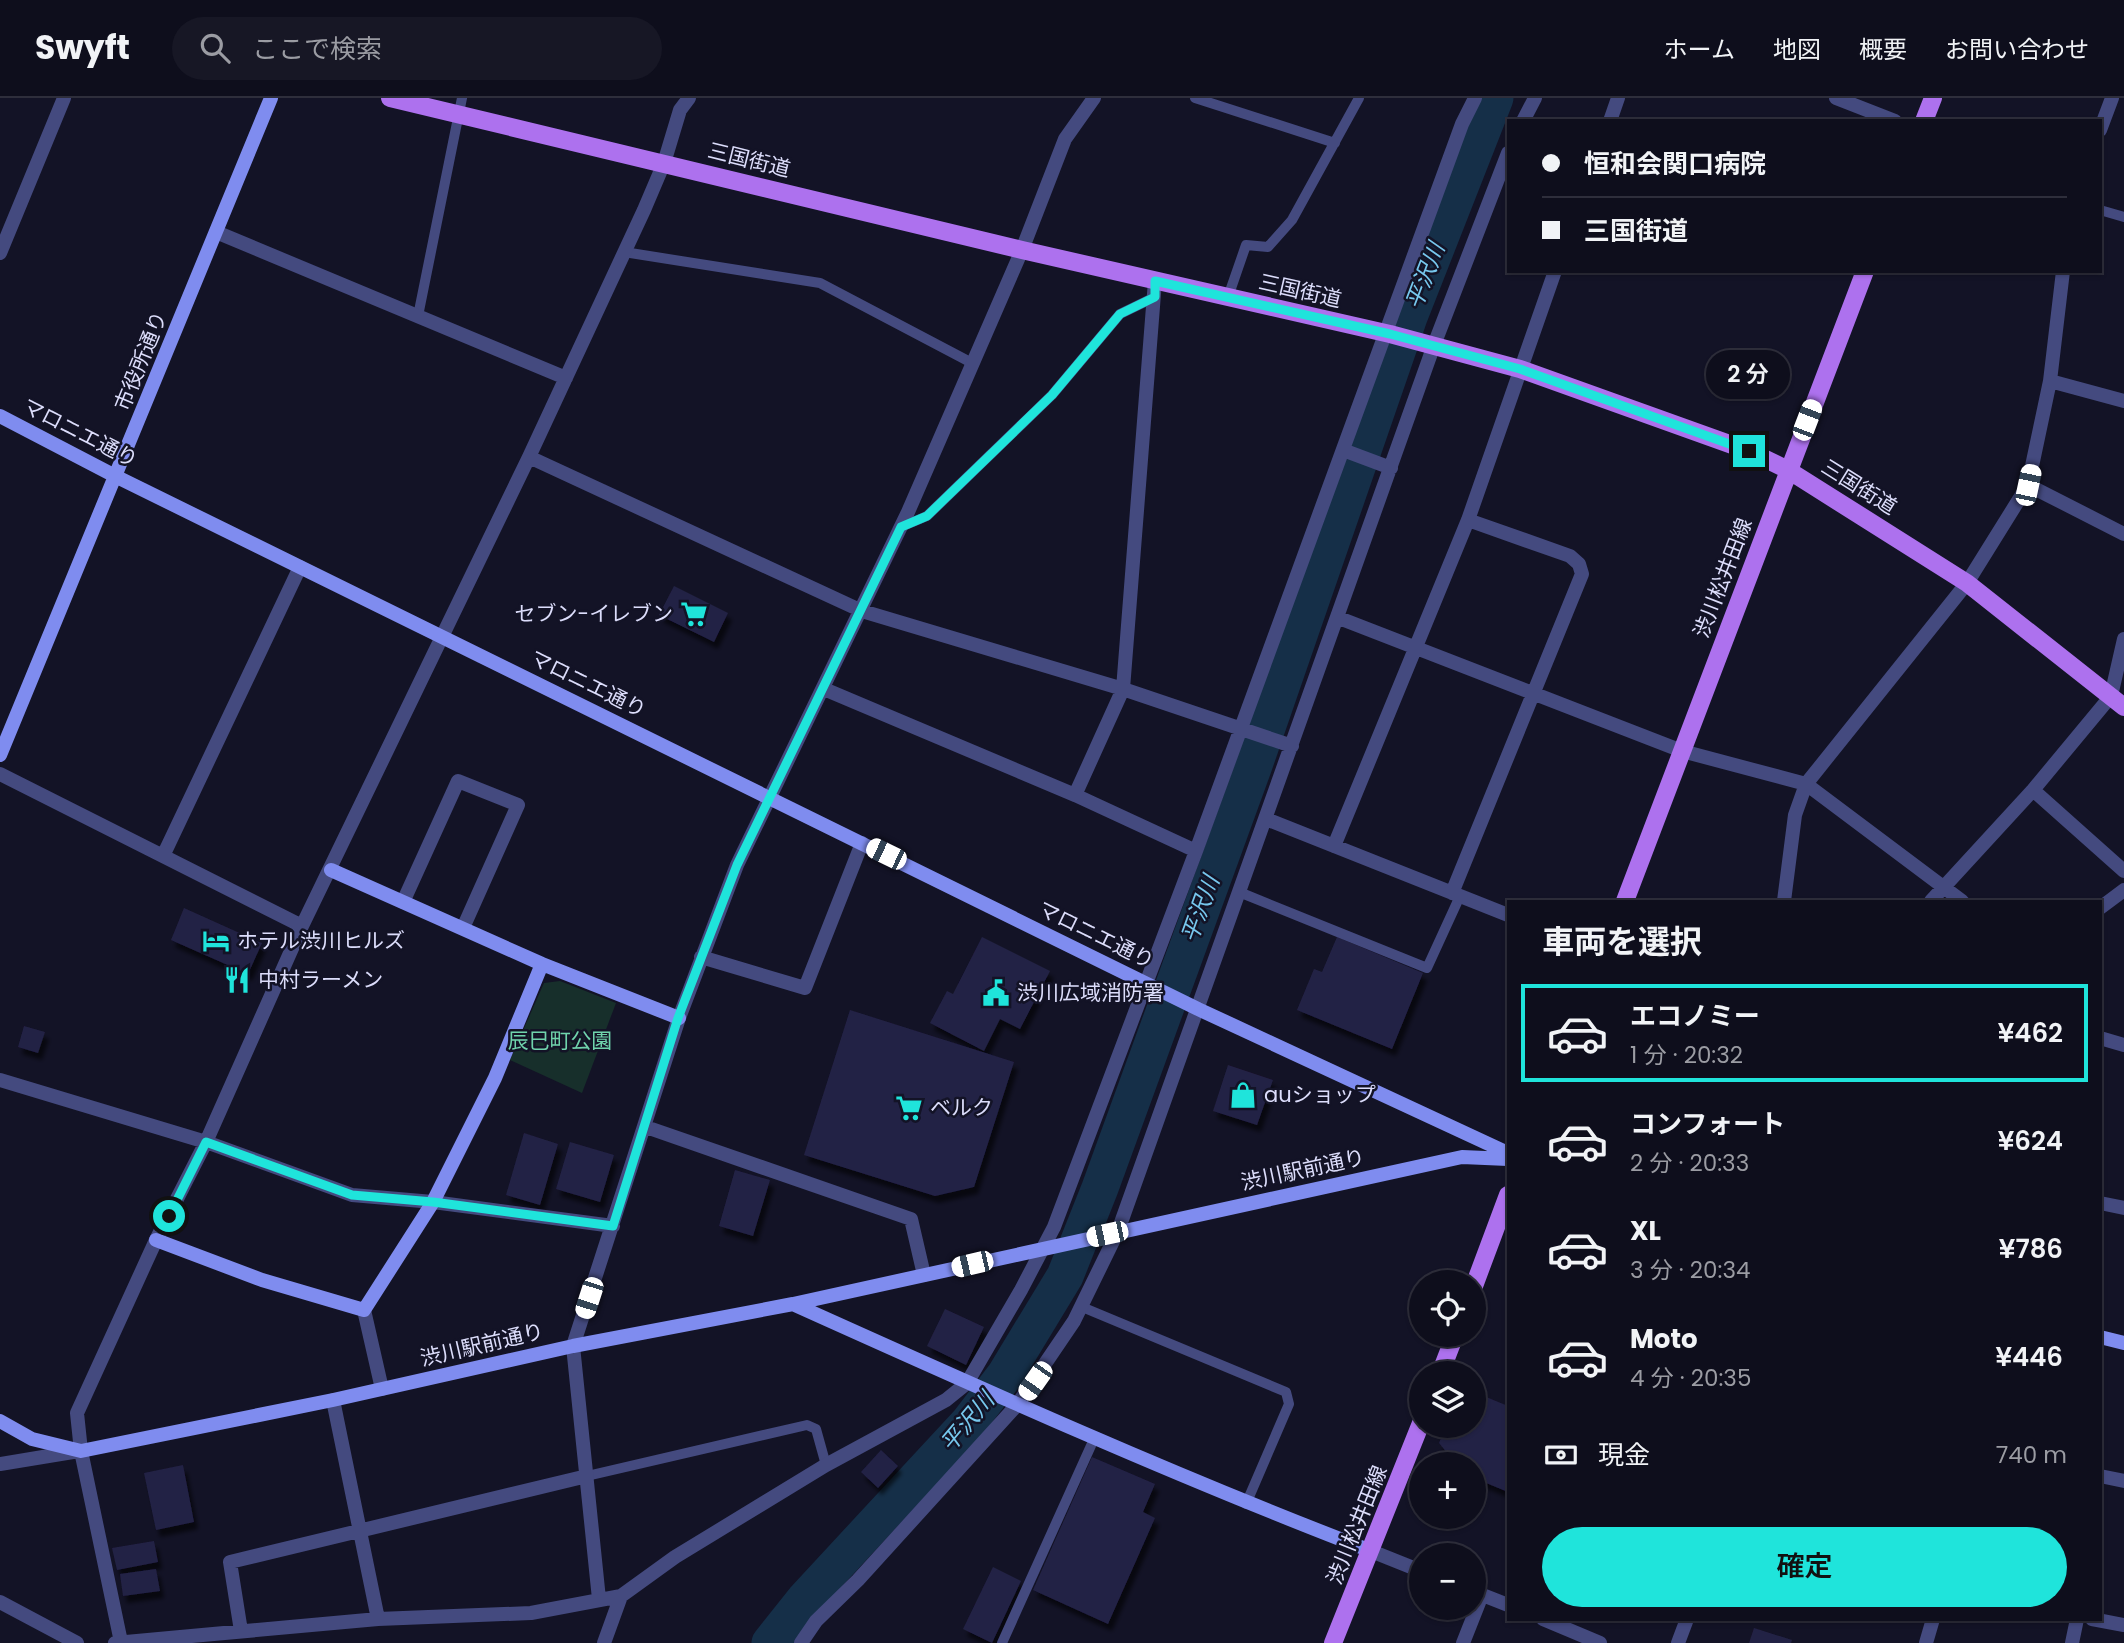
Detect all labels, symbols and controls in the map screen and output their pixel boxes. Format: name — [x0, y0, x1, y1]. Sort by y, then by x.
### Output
search box — [172, 17, 662, 80]
text: Swyft — [35, 24, 130, 71]
icon: search — [196, 29, 234, 67]
text: ここで検索 — [252, 31, 382, 67]
text: ホーム — [1664, 33, 1735, 66]
text: 地図 — [1773, 33, 1821, 66]
text: 概要 — [1859, 33, 1907, 66]
text: お問い合わせ — [1945, 33, 2089, 66]
street label: 三国街道 — [705, 135, 793, 184]
text: 恒和会関口病院 — [1584, 146, 1766, 182]
text: 三国街道 — [1584, 213, 1688, 249]
water label: 平沢川 — [1398, 235, 1453, 314]
street label: 三国街道 — [1256, 267, 1344, 314]
street label: 市役所通り — [107, 307, 174, 415]
callout: 2 分 — [1707, 350, 1791, 398]
text: 2 分 — [1727, 358, 1769, 390]
street label: マロニエ通り — [18, 391, 143, 474]
car — [1790, 397, 1825, 443]
route end — [1733, 435, 1765, 467]
street label: 三国街道 — [1816, 452, 1903, 521]
car — [2014, 462, 2043, 508]
street label: 渋川松井田線 — [1686, 514, 1759, 642]
place label: セブン-イレブン — [514, 599, 673, 628]
supermarket icon: セブン-イレブン — [679, 599, 709, 629]
street label: マロニエ通り — [525, 643, 651, 724]
car — [863, 835, 910, 873]
water label: 平沢川 — [1173, 868, 1228, 947]
street label: マロニエ通り — [1033, 894, 1159, 975]
text: 車両を選択 — [1542, 919, 1702, 964]
hotel icon: ホテル渋川ヒルズ — [201, 926, 231, 956]
place label: ホテル渋川ヒルズ — [237, 926, 405, 955]
restaurant icon: 中村ラーメン — [222, 965, 252, 995]
place label: 中村ラーメン — [258, 965, 383, 994]
public building icon: 渋川広域消防署 — [981, 978, 1011, 1008]
place label: 渋川広域消防署 — [1017, 978, 1164, 1007]
text: エコノミー — [1630, 998, 1760, 1034]
icon: car — [1546, 1002, 1609, 1065]
text: ¥462 — [1998, 1015, 2063, 1051]
park label: 辰巳町公園 — [508, 1026, 613, 1055]
text: 1 分 · 20:32 — [1630, 1039, 1743, 1071]
shop icon: auショップ — [1228, 1080, 1258, 1110]
place label: auショップ — [1264, 1080, 1376, 1109]
supermarket icon: ベルク — [894, 1093, 924, 1123]
place label: ベルク — [930, 1093, 993, 1122]
text: コンフォート — [1630, 1106, 1785, 1142]
icon: car — [1546, 1110, 1609, 1173]
text: ¥624 — [1998, 1123, 2063, 1159]
street label: 渋川駅前通り — [1238, 1142, 1368, 1197]
text: 2 分 · 20:33 — [1630, 1147, 1749, 1179]
route start — [153, 1200, 185, 1232]
text: XL — [1630, 1213, 1661, 1249]
icon: car — [1546, 1218, 1609, 1281]
car — [1085, 1219, 1130, 1249]
text: ¥786 — [1999, 1231, 2063, 1267]
car — [950, 1249, 995, 1279]
text: 3 分 · 20:34 — [1630, 1254, 1750, 1286]
map controls — [1409, 1270, 1486, 1620]
button: locate — [1409, 1270, 1486, 1347]
car — [573, 1275, 606, 1321]
street label: 渋川駅前通り — [417, 1316, 547, 1373]
text: Moto — [1630, 1321, 1698, 1357]
icon: car — [1546, 1326, 1609, 1389]
text: ¥446 — [1995, 1339, 2063, 1375]
car — [1015, 1358, 1056, 1404]
button: layers — [1409, 1361, 1486, 1438]
text: 4 分 · 20:35 — [1630, 1362, 1751, 1394]
water label: 平沢川 — [933, 1383, 1003, 1459]
icon: cash — [1542, 1436, 1580, 1474]
text: 現金 — [1598, 1437, 1650, 1473]
text: 740 m — [1996, 1439, 2067, 1471]
button: + — [1409, 1452, 1486, 1529]
street label: 渋川松井田線 — [1319, 1461, 1394, 1589]
button: 確定 — [1542, 1527, 2067, 1607]
button: − — [1409, 1543, 1486, 1620]

